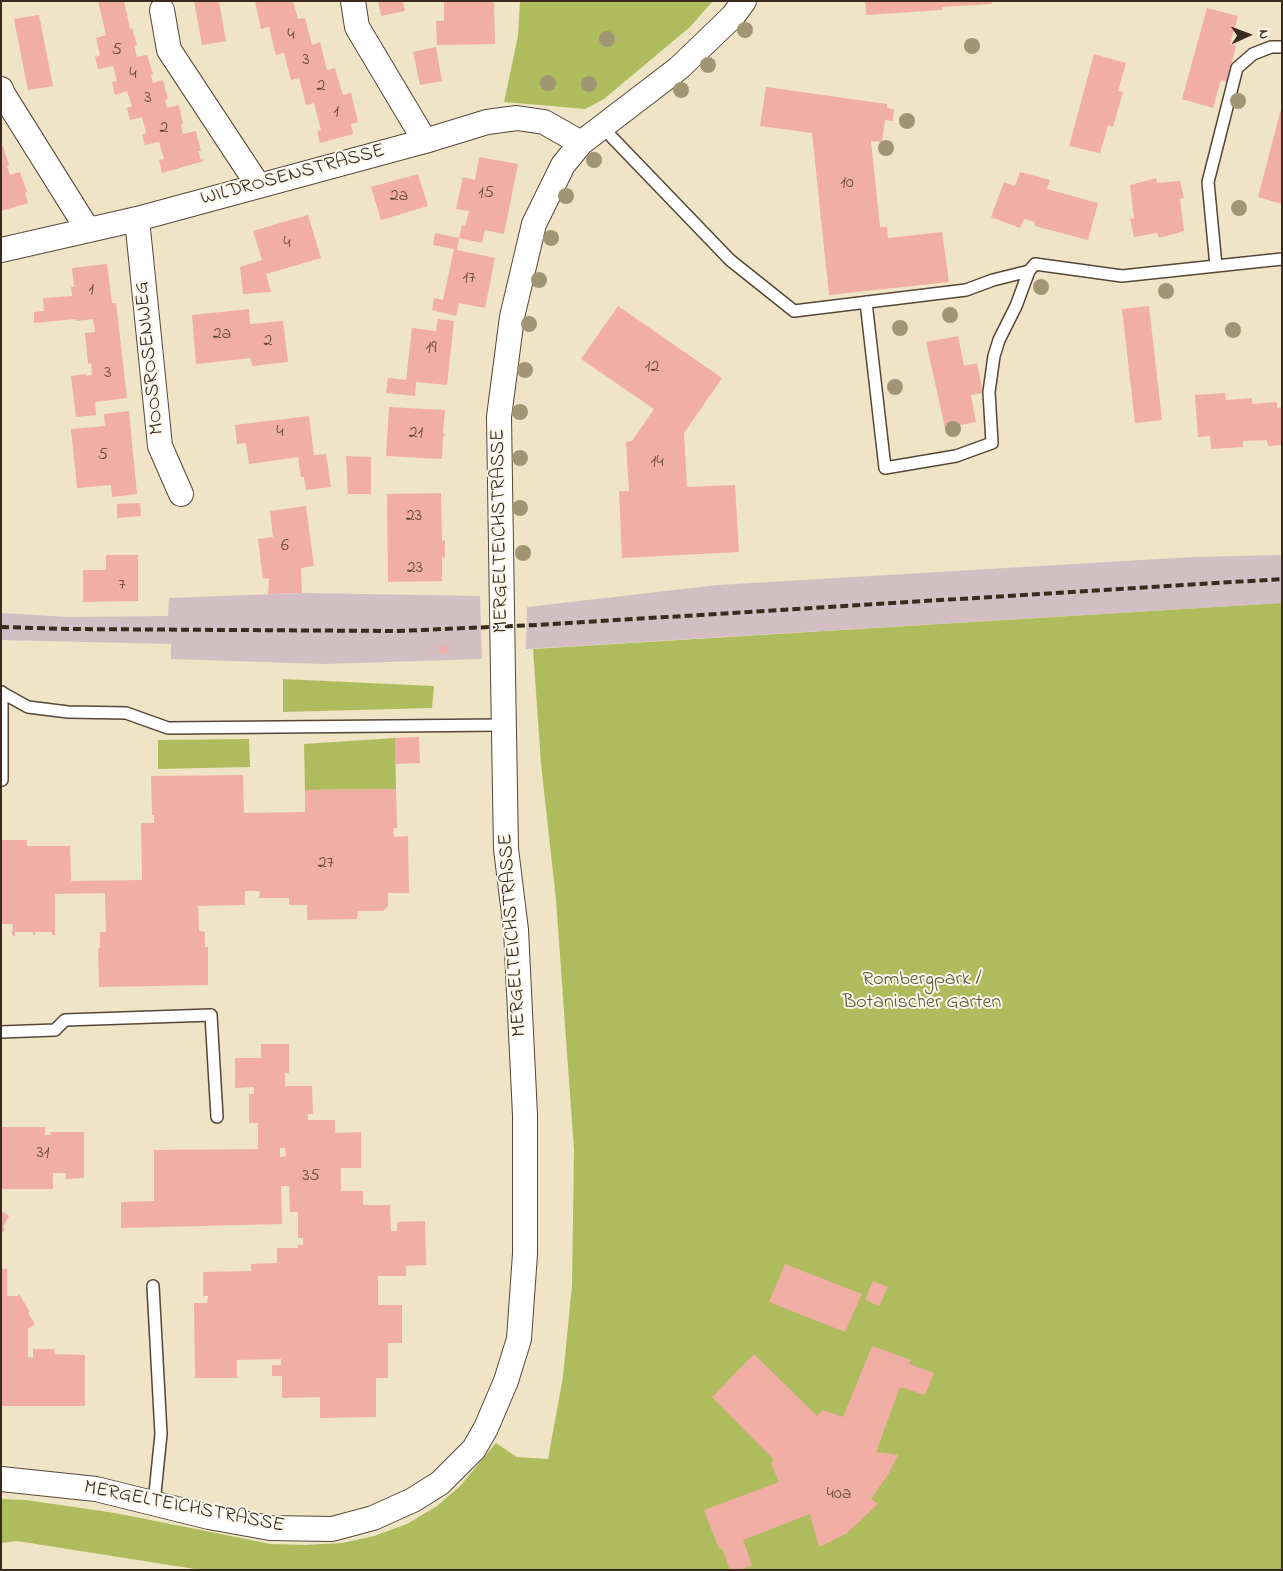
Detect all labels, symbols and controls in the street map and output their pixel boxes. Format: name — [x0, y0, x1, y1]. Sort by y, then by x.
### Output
north arrow — [1223, 10, 1273, 60]
house number: 4 — [287, 25, 295, 47]
text: N — [1253, 29, 1274, 40]
house number: 5 — [112, 40, 122, 62]
house number: 3 — [302, 50, 310, 72]
house number: 4 — [129, 64, 137, 86]
house number: 2 — [317, 76, 325, 98]
house number: 3 — [144, 88, 152, 110]
house number: 1 — [333, 102, 339, 124]
house number: 2 — [160, 118, 168, 140]
street label: WILDROSENSTRASSE — [198, 140, 388, 212]
house number: 10 — [840, 173, 854, 195]
house number: 15 — [478, 183, 494, 205]
house number: 2a — [390, 186, 408, 208]
house number: 4 — [283, 233, 291, 255]
house number: 17 — [462, 268, 476, 290]
house number: 1 — [88, 280, 94, 302]
street label: MOOSROSENWEG — [131, 280, 171, 436]
house number: 2a — [213, 324, 231, 346]
house number: 2 — [264, 331, 272, 353]
house number: 19 — [425, 338, 437, 360]
house number: 12 — [645, 357, 659, 379]
house number: 3 — [104, 363, 112, 385]
house number: 4 — [276, 422, 284, 444]
house number: 21 — [409, 423, 423, 445]
street label: MERGELTEICHSTRASSE — [487, 429, 515, 633]
house number: 5 — [98, 445, 108, 467]
house number: 14 — [650, 452, 664, 474]
house number: 23 — [406, 506, 422, 528]
house number: 6 — [281, 536, 289, 558]
house number: 23 — [407, 558, 423, 580]
house number: 7 — [118, 575, 126, 597]
street label: MERGELTEICHSTRASSE — [495, 832, 533, 1038]
house number: 27 — [318, 853, 334, 875]
park label: Rombergpark / Botanischer Garten — [843, 969, 1001, 1016]
house number: 31 — [36, 1143, 50, 1165]
house number: 35 — [302, 1166, 320, 1188]
street label: MERGELTEICHSTRASSE — [82, 1477, 286, 1539]
house number: 40a — [827, 1484, 851, 1506]

